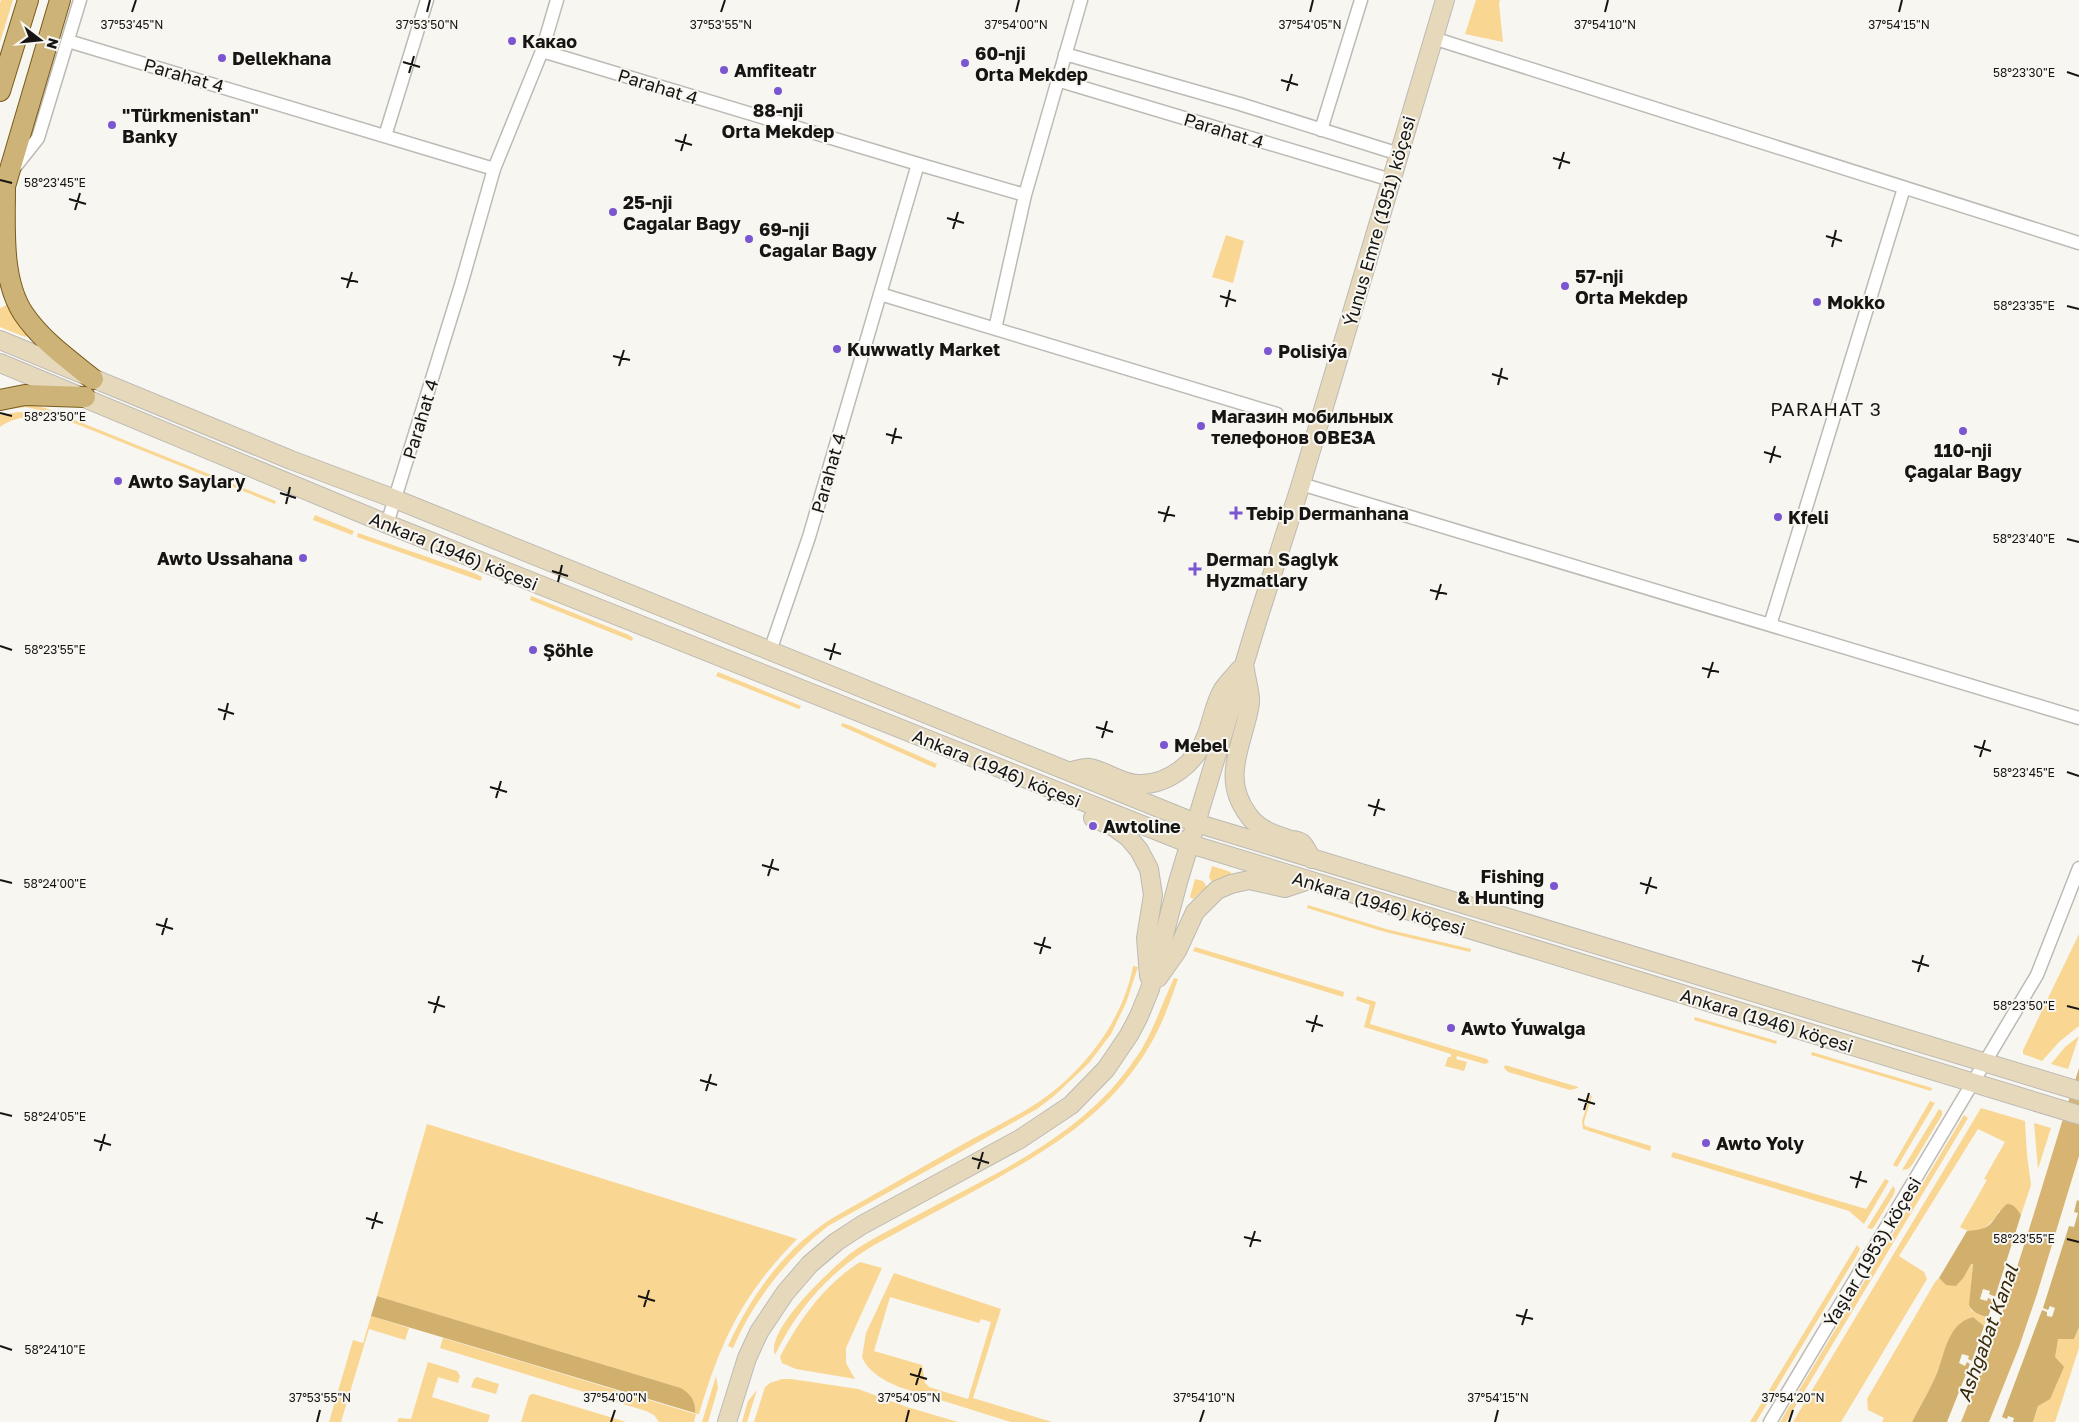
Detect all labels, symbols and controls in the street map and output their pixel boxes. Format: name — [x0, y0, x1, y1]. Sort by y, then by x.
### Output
north arrow — [15, 15, 65, 65]
text: 37°53'45"N — [101, 17, 163, 32]
text: 37°53'50"N — [396, 17, 458, 32]
text: 37°53'55"N — [690, 17, 752, 32]
text: 37°54'00"N — [984, 17, 1048, 32]
text: 37°54'05"N — [1278, 17, 1342, 32]
text: 37°54'10"N — [1574, 17, 1636, 32]
text: 37°54'15"N — [1868, 17, 1930, 32]
place label: Какао — [522, 30, 577, 52]
marker: Какао — [506, 35, 518, 47]
text: N — [43, 36, 63, 51]
place label: 60-nji Orta Mekdep — [975, 42, 1088, 85]
place label: Dellekhana — [232, 47, 331, 69]
marker: Dellekhana — [216, 52, 228, 64]
street label: Parahat 4 — [141, 53, 227, 97]
marker: 60-nji Orta Mekdep — [959, 57, 971, 69]
place label: Amfiteatr — [734, 59, 817, 81]
street label: Parahat 4 — [615, 63, 701, 109]
marker: Amfiteatr — [718, 64, 730, 76]
text: 58°23'30"E — [1993, 65, 2055, 80]
marker: 88-nji Orta Mekdep — [772, 85, 784, 97]
place label: 88-nji Orta Mekdep — [722, 99, 834, 142]
place label: "Türkmenistan" Banky — [122, 104, 259, 147]
street label: Parahat 4 — [1181, 107, 1267, 153]
street label: Ýunus Emre (1951) köçesi — [1338, 113, 1420, 329]
marker: "Türkmenistan" Banky — [106, 119, 118, 131]
text: 58°23'45"E — [24, 175, 86, 190]
place label: 25-nji Cagalar Bagy — [623, 191, 741, 234]
marker: 25-nji Cagalar Bagy — [607, 206, 619, 218]
place label: 69-nji Cagalar Bagy — [759, 218, 877, 261]
marker: 69-nji Cagalar Bagy — [743, 233, 755, 245]
place label: 57-nji Orta Mekdep — [1575, 265, 1688, 308]
marker: 57-nji Orta Mekdep — [1559, 280, 1571, 292]
place label: Mokko — [1827, 291, 1885, 313]
marker: Mokko — [1811, 296, 1823, 308]
text: 58°23'35"E — [1993, 298, 2055, 313]
place label: Kuwwatly Market — [847, 338, 1000, 360]
place label: Polisiýa — [1278, 340, 1347, 362]
marker: Kuwwatly Market — [831, 343, 843, 355]
marker: Polisiýa — [1262, 345, 1274, 357]
street label: Parahat 4 — [397, 376, 443, 462]
district label: PARAHAT 3 — [1770, 397, 1882, 420]
place label: Магазин мобильных телефонов ОВЕЗА — [1211, 405, 1394, 448]
text: 58°23'50"E — [24, 409, 86, 424]
marker: Магазин мобильных телефонов ОВЕЗА — [1195, 420, 1207, 432]
marker: 110-nji Çagalar Bagy — [1957, 425, 1969, 437]
street label: Parahat 4 — [806, 430, 850, 516]
place label: 110-nji Çagalar Bagy — [1904, 439, 2022, 482]
place label: Awto Saylary — [128, 470, 246, 492]
marker: Awto Saylary — [112, 475, 124, 487]
place label: Tebip Dermanhana — [1246, 502, 1409, 524]
place label: Kfeli — [1788, 506, 1829, 528]
street label: Ankara (1946) köçesi — [367, 507, 541, 595]
marker: Tebip Dermanhana — [1230, 507, 1242, 519]
marker: Kfeli — [1772, 511, 1784, 523]
text: 58°23'40"E — [1993, 531, 2055, 546]
place label: Awto Ussahana — [157, 547, 293, 569]
place label: Derman Saglyk Hyzmatlary — [1206, 548, 1339, 591]
marker: Awto Ussahana — [297, 552, 309, 564]
marker: Derman Saglyk Hyzmatlary — [1188, 562, 1202, 576]
place label: Şöhle — [543, 639, 594, 661]
text: 58°23'55"E — [24, 642, 86, 657]
marker: Şöhle — [527, 644, 539, 656]
street label: Ankara (1946) köçesi — [910, 724, 1084, 812]
place label: Mebel — [1174, 734, 1228, 756]
marker: Mebel — [1158, 739, 1170, 751]
text: 58°23'45"E — [1993, 765, 2055, 780]
place label: Awtoline — [1103, 815, 1181, 837]
marker: Awtoline — [1087, 820, 1099, 832]
place label: Fishing & Hunting — [1457, 865, 1544, 908]
street label: Ankara (1946) köçesi — [1290, 866, 1468, 940]
text: 58°24'00"E — [24, 876, 86, 891]
marker: Fishing & Hunting — [1548, 880, 1560, 892]
street label: Ankara (1946) köçesi — [1678, 983, 1856, 1057]
text: 58°23'50"E — [1993, 998, 2055, 1013]
place label: Awto Ýuwalga — [1461, 1017, 1585, 1039]
marker: Awto Ýuwalga — [1445, 1022, 1457, 1034]
text: 58°24'05"E — [24, 1109, 86, 1124]
place label: Awto Yoly — [1716, 1132, 1804, 1154]
marker: Awto Yoly — [1700, 1137, 1712, 1149]
street label: Ýaşlar (1953) köçesi — [1818, 1173, 1926, 1331]
text: 58°23'55"E — [1993, 1231, 2055, 1246]
water label: Ashgabat Kanal — [1952, 1261, 2023, 1404]
text: 58°24'10"E — [24, 1342, 86, 1357]
text: 37°53'55"N — [289, 1390, 351, 1405]
text: 37°54'00"N — [583, 1390, 647, 1405]
text: 37°54'05"N — [877, 1390, 941, 1405]
text: 37°54'10"N — [1173, 1390, 1235, 1405]
text: 37°54'15"N — [1467, 1390, 1529, 1405]
text: 37°54'20"N — [1761, 1390, 1825, 1405]

